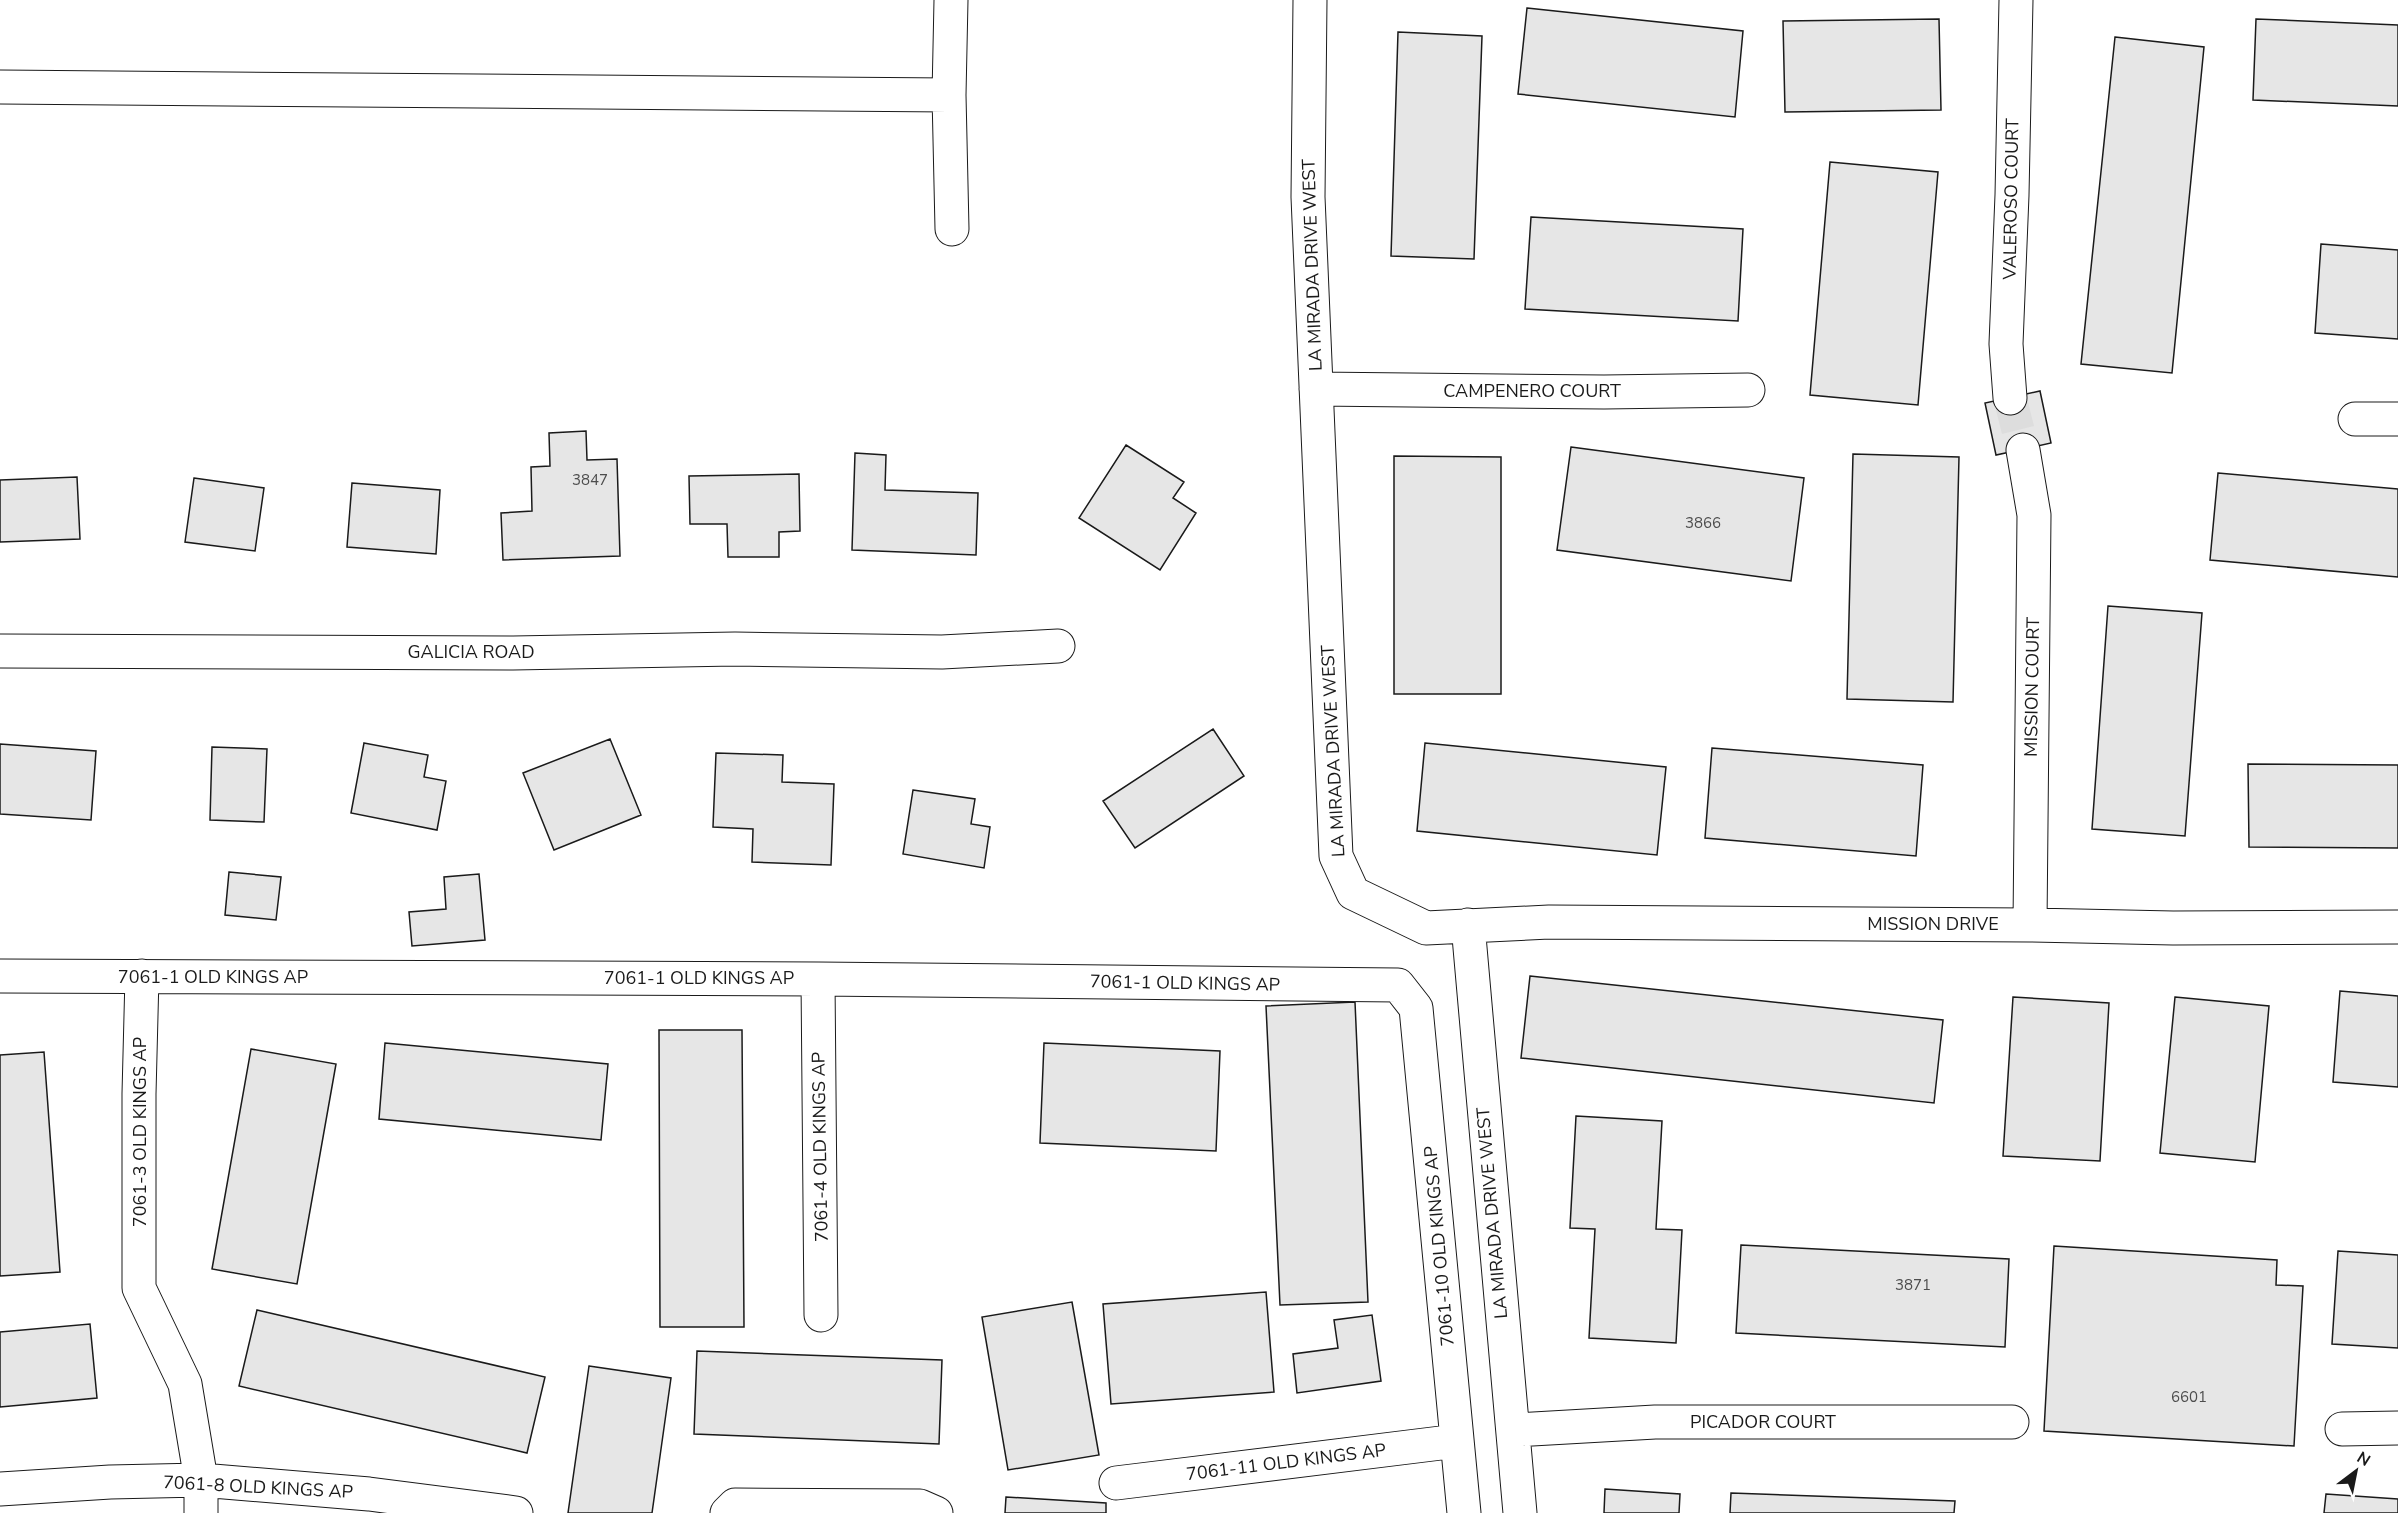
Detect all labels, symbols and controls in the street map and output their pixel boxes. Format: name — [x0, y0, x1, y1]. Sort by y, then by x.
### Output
street label: VALEROSO COURT — [1998, 118, 2024, 281]
street label: LA MIRADA DRIVE WEST — [1296, 158, 1328, 372]
street label: CAMPENERO COURT — [1443, 379, 1621, 403]
house number: 3847 — [572, 470, 608, 490]
house number: 3866 — [1685, 513, 1721, 533]
street label: MISSION COURT — [2019, 617, 2045, 757]
street label: GALICIA ROAD — [407, 640, 535, 664]
street label: LA MIRADA DRIVE WEST — [1315, 644, 1351, 858]
street label: MISSION DRIVE — [1867, 912, 1999, 936]
street label: 7061-1 OLD KINGS AP — [118, 965, 308, 989]
street label: 7061-1 OLD KINGS AP — [604, 966, 794, 990]
street label: 7061-1 OLD KINGS AP — [1090, 969, 1280, 997]
street label: 7061-3 OLD KINGS AP — [128, 1037, 152, 1227]
street label: 7061-4 OLD KINGS AP — [806, 1052, 834, 1242]
street label: LA MIRADA DRIVE WEST — [1471, 1106, 1513, 1320]
street label: 7061-10 OLD KINGS AP — [1418, 1145, 1460, 1347]
house number: 3871 — [1895, 1275, 1931, 1295]
house number: 6601 — [2171, 1387, 2207, 1407]
street label: PICADOR COURT — [1690, 1410, 1836, 1434]
street label: 7061-11 OLD KINGS AP — [1185, 1438, 1387, 1486]
north arrow — [2326, 1441, 2386, 1501]
text: N — [2353, 1447, 2374, 1472]
street label: 7061-8 OLD KINGS AP — [162, 1470, 354, 1504]

